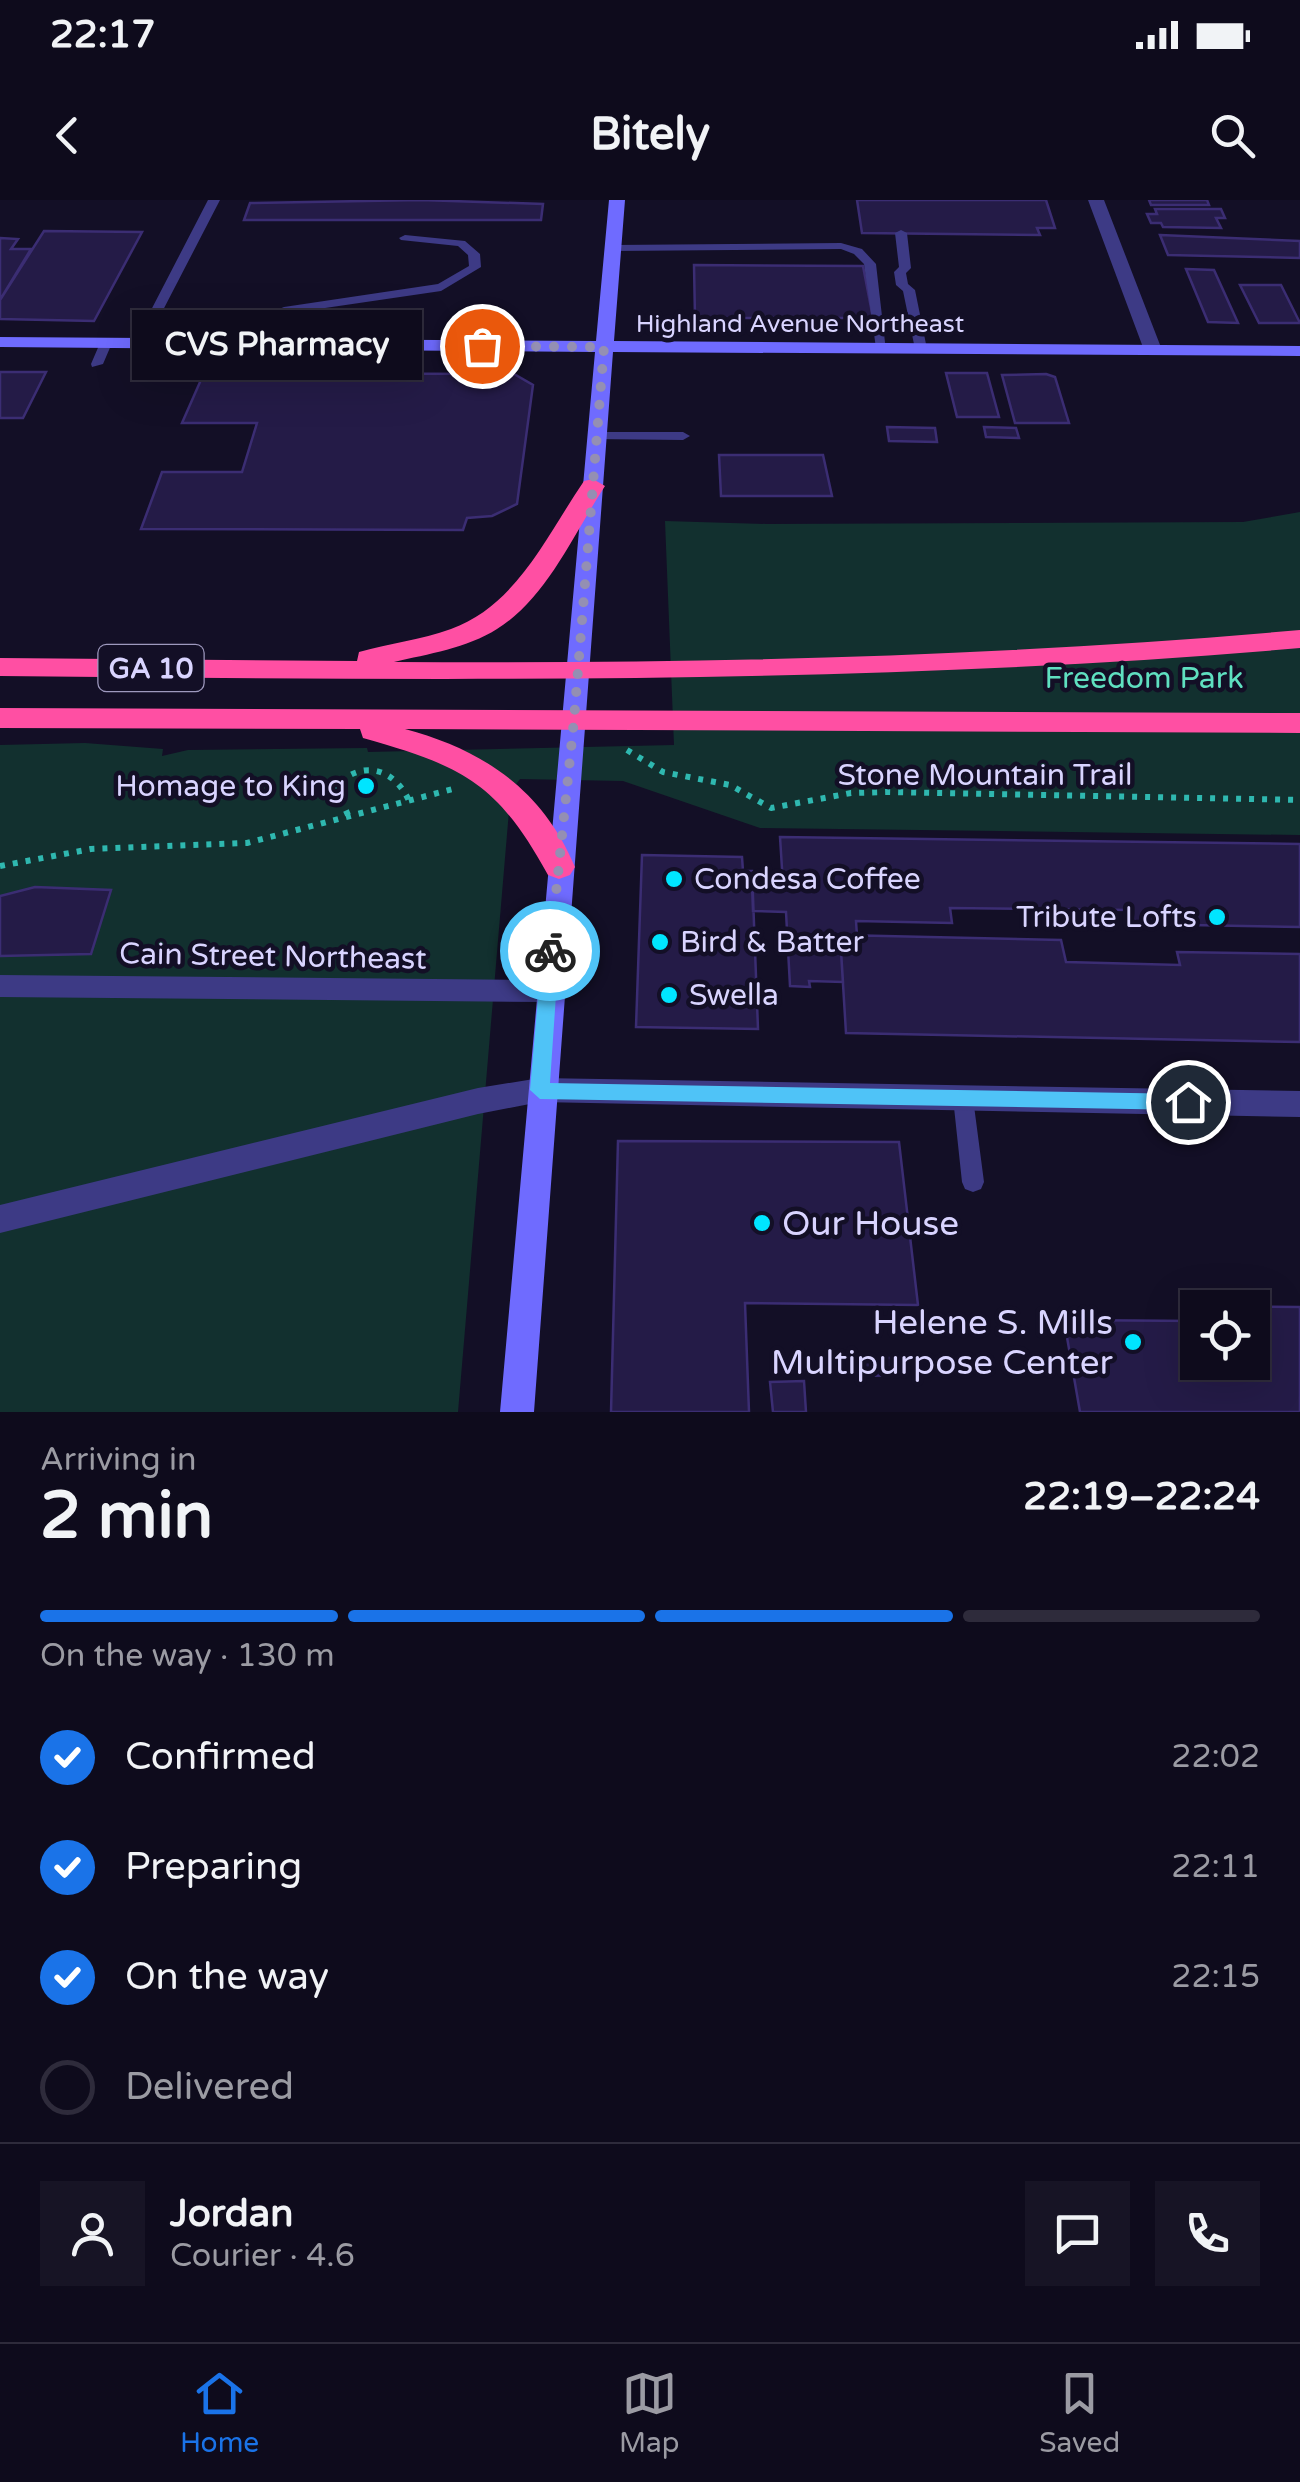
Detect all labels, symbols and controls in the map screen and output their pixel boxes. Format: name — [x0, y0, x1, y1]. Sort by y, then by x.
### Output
text: 22:17 — [50, 12, 155, 58]
icon: back — [40, 108, 95, 163]
text: Bitely — [590, 108, 710, 162]
icon: search — [1205, 108, 1260, 163]
pin — [440, 304, 525, 389]
street label: Highland Avenue Northeast — [636, 309, 965, 339]
callout: CVS Pharmacy — [132, 311, 422, 381]
icon: bag — [455, 319, 510, 374]
text: CVS Pharmacy — [165, 326, 389, 364]
road number: GA 10 — [98, 645, 204, 691]
park label: Freedom Park — [1044, 660, 1244, 697]
street label: Stone Mountain Trail — [838, 757, 1132, 794]
place label: Homage to King — [115, 768, 346, 805]
marker: Homage to King — [355, 775, 377, 797]
place label: Condesa Coffee — [694, 861, 921, 898]
marker: Condesa Coffee — [663, 868, 685, 890]
place label: Tribute Lofts — [1016, 899, 1197, 936]
courier — [500, 901, 600, 1001]
marker: Tribute Lofts — [1206, 906, 1228, 928]
icon: bike — [523, 924, 578, 979]
place label: Bird & Batter — [680, 924, 865, 961]
marker: Bird & Batter — [649, 931, 671, 953]
street label: Cain Street Northeast — [119, 935, 427, 978]
place label: Swella — [689, 977, 779, 1014]
marker: Swella — [658, 984, 680, 1006]
pin — [1146, 1060, 1231, 1145]
icon: home — [1161, 1075, 1216, 1130]
place label: Our House — [782, 1203, 959, 1245]
marker: Our House — [751, 1212, 773, 1234]
map controls — [1180, 1290, 1270, 1380]
button: locate — [1180, 1290, 1270, 1380]
place label: Helene S. Mills Multipurpose Center — [771, 1302, 1114, 1384]
marker: Helene S. Mills Multipurpose Center — [1122, 1331, 1144, 1353]
text: Arriving in — [40, 1441, 197, 1479]
text: 22:19–22:24 — [1023, 1474, 1260, 1520]
text: 2 min — [40, 1477, 213, 1556]
text: On the way · 130 m — [40, 1637, 335, 1675]
icon: check — [40, 1730, 95, 1785]
text: Confirmed — [125, 1734, 316, 1780]
text: 22:02 — [1171, 1738, 1260, 1776]
icon: check — [40, 1840, 95, 1895]
text: Preparing — [125, 1844, 302, 1890]
text: 22:11 — [1171, 1848, 1260, 1886]
icon: check — [40, 1950, 95, 2005]
text: On the way — [125, 1954, 329, 2000]
text: 22:15 — [1171, 1958, 1260, 1996]
text: Delivered — [125, 2064, 294, 2110]
button: person — [40, 2181, 145, 2286]
button: chat — [1025, 2181, 1130, 2286]
button: phone — [1155, 2181, 1260, 2286]
text: Jordan — [170, 2191, 293, 2237]
text: Courier · 4.6 — [170, 2237, 355, 2275]
tab: Home — [180, 2366, 259, 2460]
tab: Map — [619, 2366, 679, 2460]
tab: Saved — [1039, 2366, 1120, 2460]

